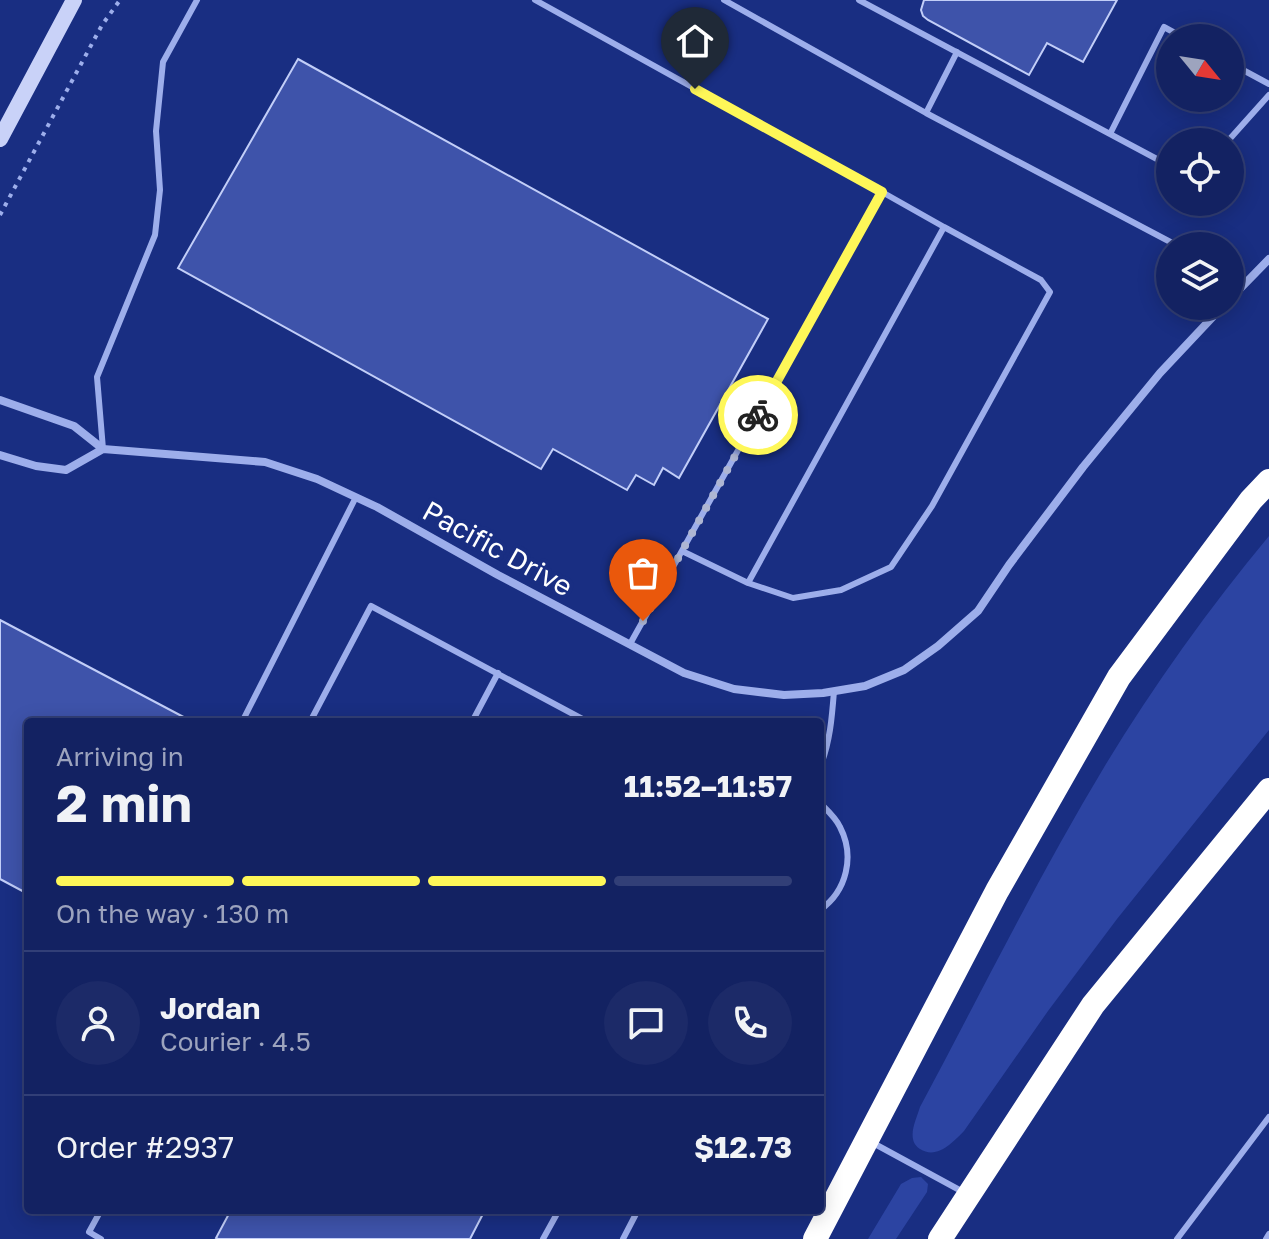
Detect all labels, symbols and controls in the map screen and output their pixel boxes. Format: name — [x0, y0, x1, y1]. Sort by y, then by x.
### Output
pin — [661, 7, 729, 89]
icon: home — [673, 19, 717, 63]
north arrow — [1156, 24, 1244, 112]
map controls — [1156, 24, 1244, 320]
button: locate — [1156, 128, 1244, 216]
button: layers — [1156, 232, 1244, 320]
courier — [718, 375, 798, 455]
icon: bike — [736, 393, 780, 437]
street label: Pacific Drive — [417, 493, 579, 603]
pin — [609, 539, 677, 621]
icon: bag — [621, 551, 665, 595]
text: Arriving in — [56, 741, 184, 772]
text: 11:52–11:57 — [624, 768, 792, 804]
text: 2 min — [56, 771, 192, 833]
text: On the way · 130 m — [56, 898, 289, 929]
button: person — [56, 981, 140, 1065]
button: chat — [604, 981, 688, 1065]
button: phone — [708, 981, 792, 1065]
text: Jordan — [160, 990, 260, 1026]
text: Courier · 4.5 — [160, 1026, 311, 1057]
text: Order #2937 — [56, 1129, 234, 1165]
text: $12.73 — [694, 1129, 792, 1165]

